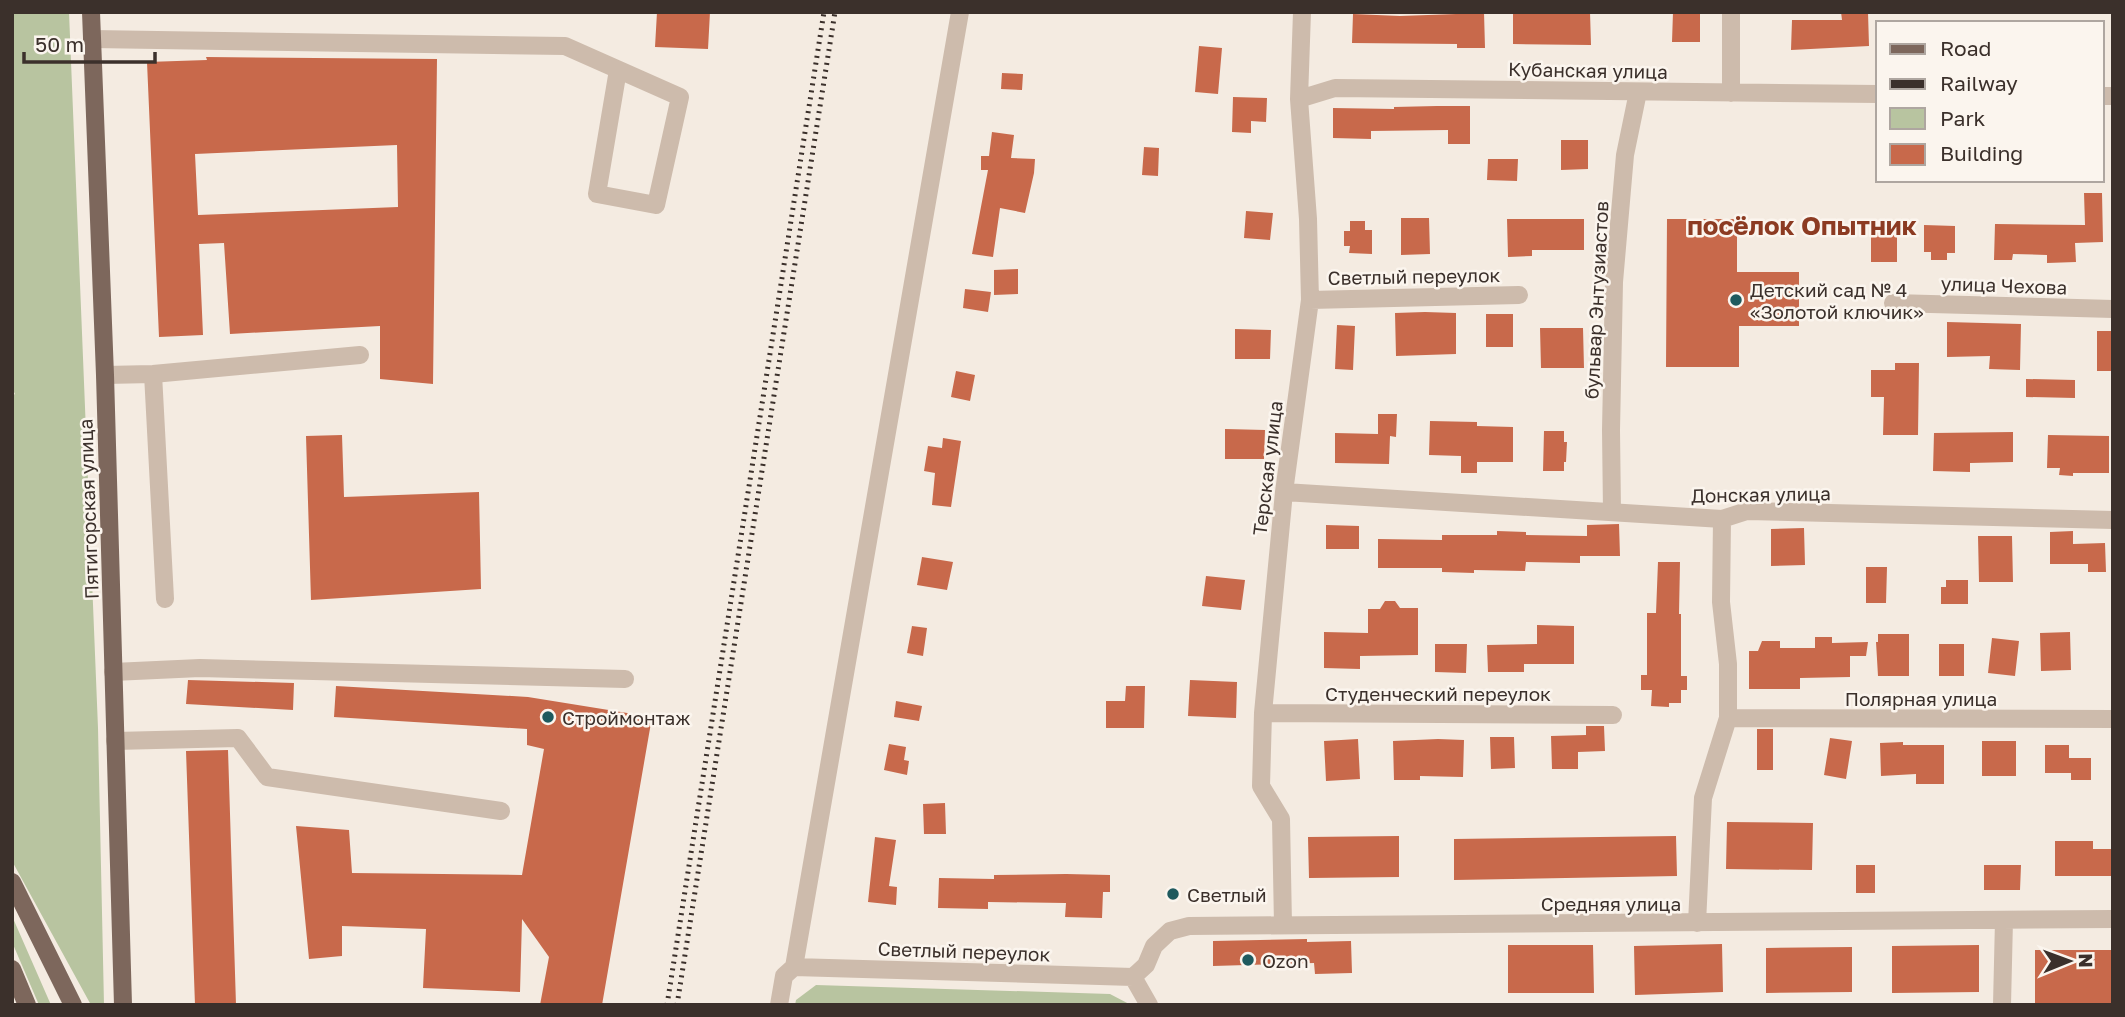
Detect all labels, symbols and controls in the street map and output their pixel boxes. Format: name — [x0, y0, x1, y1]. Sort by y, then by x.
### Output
scale bar — [24, 21, 156, 65]
legend — [1876, 21, 2104, 182]
text: 50 m — [35, 31, 84, 57]
text: Road — [1940, 35, 1991, 61]
street label: Кубанская улица — [1508, 57, 1668, 83]
text: Railway — [1940, 70, 2018, 96]
text: Park — [1940, 105, 1986, 131]
text: Building — [1940, 140, 2023, 166]
street label: бульвар Энтузиастов — [1579, 200, 1613, 400]
district label: посёлок Опытник — [1687, 210, 1917, 241]
street label: Светлый переулок — [1327, 263, 1501, 289]
street label: улица Чехова — [1940, 271, 2068, 299]
place label: Детский сад № 4 «Золотой ключик» — [1750, 278, 1924, 323]
marker: Детский сад № 4 «Золотой ключик» — [1728, 292, 1744, 308]
street label: Терская улица — [1247, 399, 1287, 537]
street label: Пятигорская улица — [73, 418, 103, 600]
street label: Донская улица — [1691, 481, 1831, 507]
street label: Студенческий переулок — [1325, 682, 1551, 705]
street label: Полярная улица — [1845, 687, 1997, 710]
place label: Строймонтаж — [562, 706, 690, 729]
marker: Строймонтаж — [540, 709, 556, 725]
place label: Светлый — [1187, 883, 1267, 906]
marker: Светлый — [1165, 886, 1181, 902]
street label: Средняя улица — [1541, 892, 1681, 915]
north arrow — [2034, 926, 2104, 996]
street label: Светлый переулок — [877, 936, 1051, 966]
place label: Ozon — [1262, 949, 1309, 972]
marker: Ozon — [1240, 952, 1256, 968]
text: N — [2075, 953, 2098, 968]

